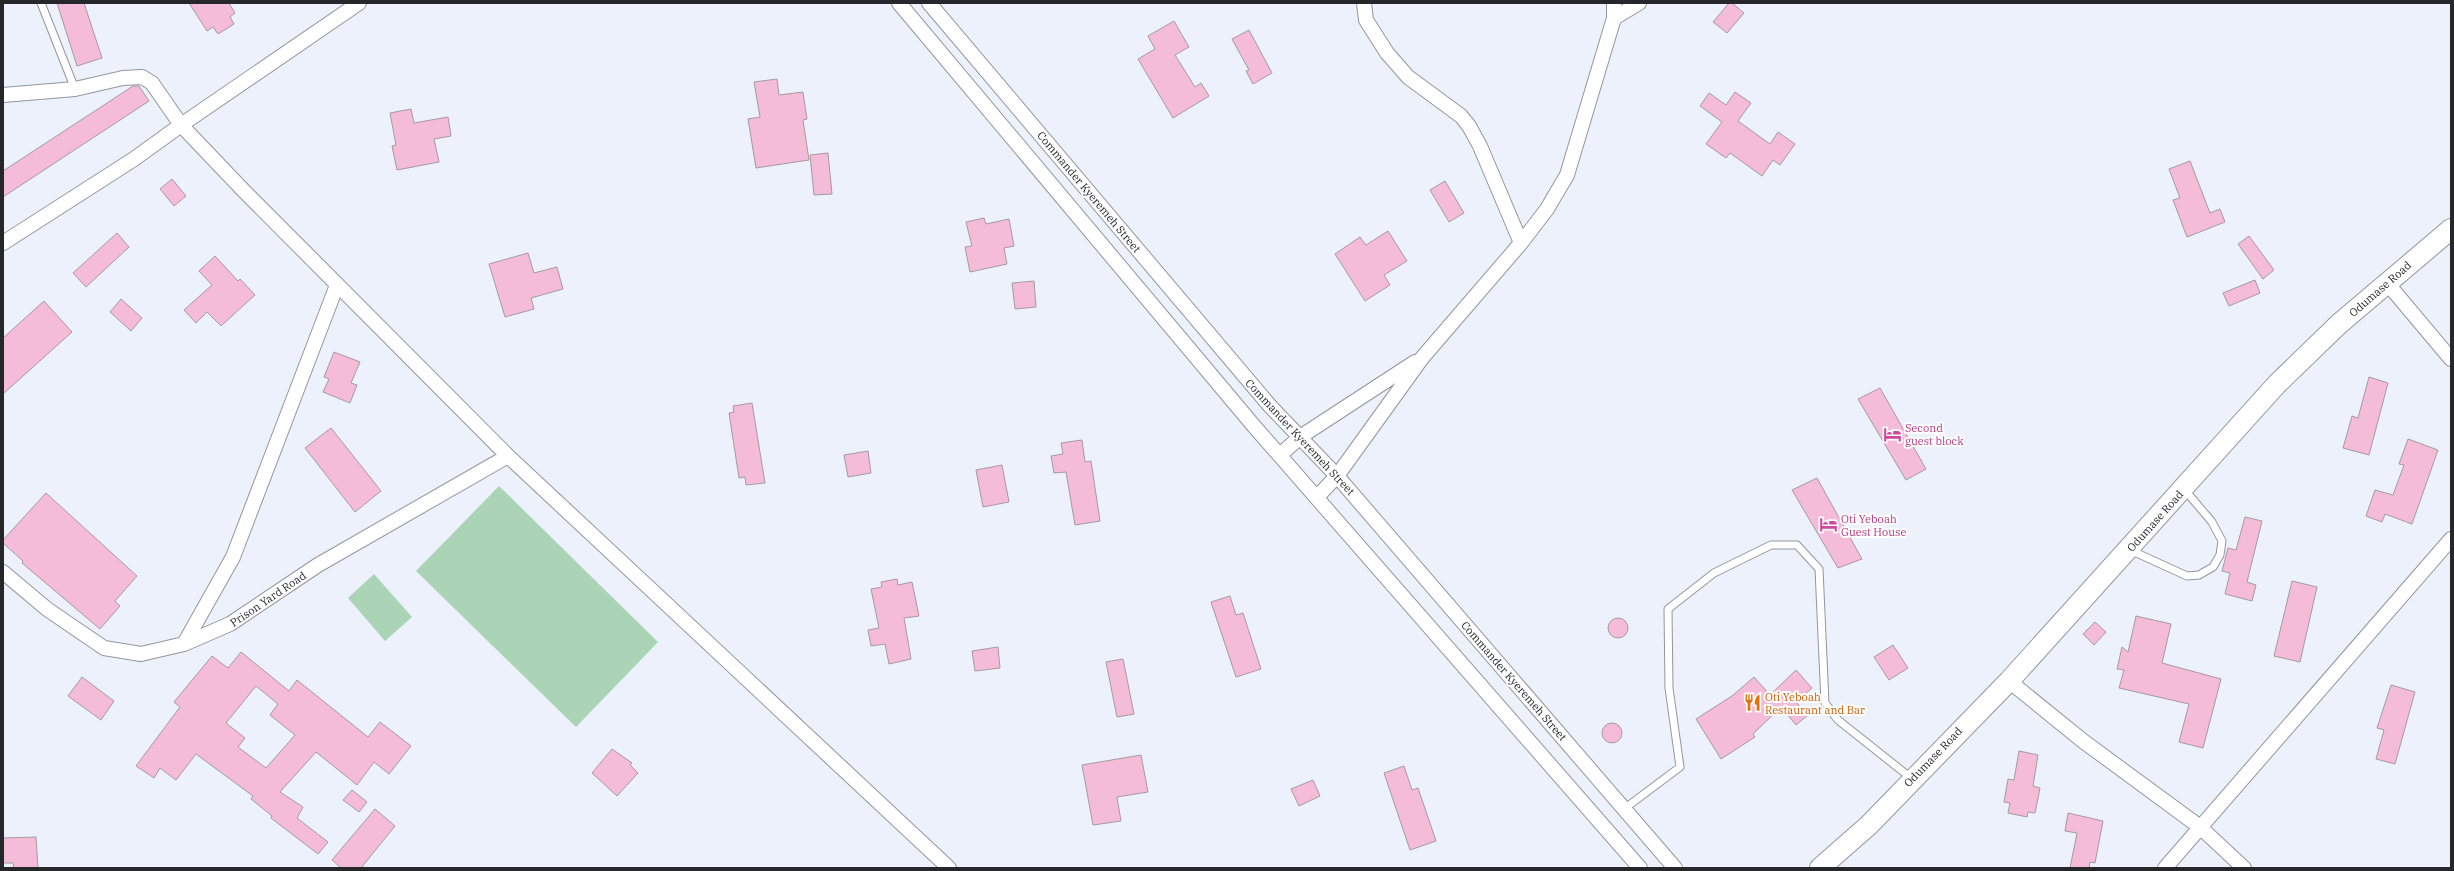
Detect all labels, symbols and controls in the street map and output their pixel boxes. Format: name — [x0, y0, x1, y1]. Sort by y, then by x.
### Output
street label: Commander Kyeremeh Street — [1034, 129, 1144, 256]
street label: Odumase Road — [2346, 258, 2414, 320]
street label: Commander Kyeremeh Street — [1242, 376, 1358, 498]
place label: Second guest block — [1905, 421, 1964, 448]
hotel icon: Second guest block — [1882, 424, 1902, 444]
street label: Odumase Road — [2124, 487, 2186, 555]
place label: Oti Yeboah Guest House — [1841, 512, 1906, 539]
hotel icon: Oti Yeboah Guest House — [1818, 515, 1838, 535]
street label: Prison Yard Road — [227, 568, 309, 630]
street label: Commander Kyeremeh Street — [1458, 618, 1570, 744]
place label: Oti Yeboah Restaurant and Bar — [1765, 690, 1865, 717]
restaurant icon: Oti Yeboah Restaurant and Bar — [1742, 693, 1762, 713]
street label: Odumase Road — [1901, 724, 1965, 790]

